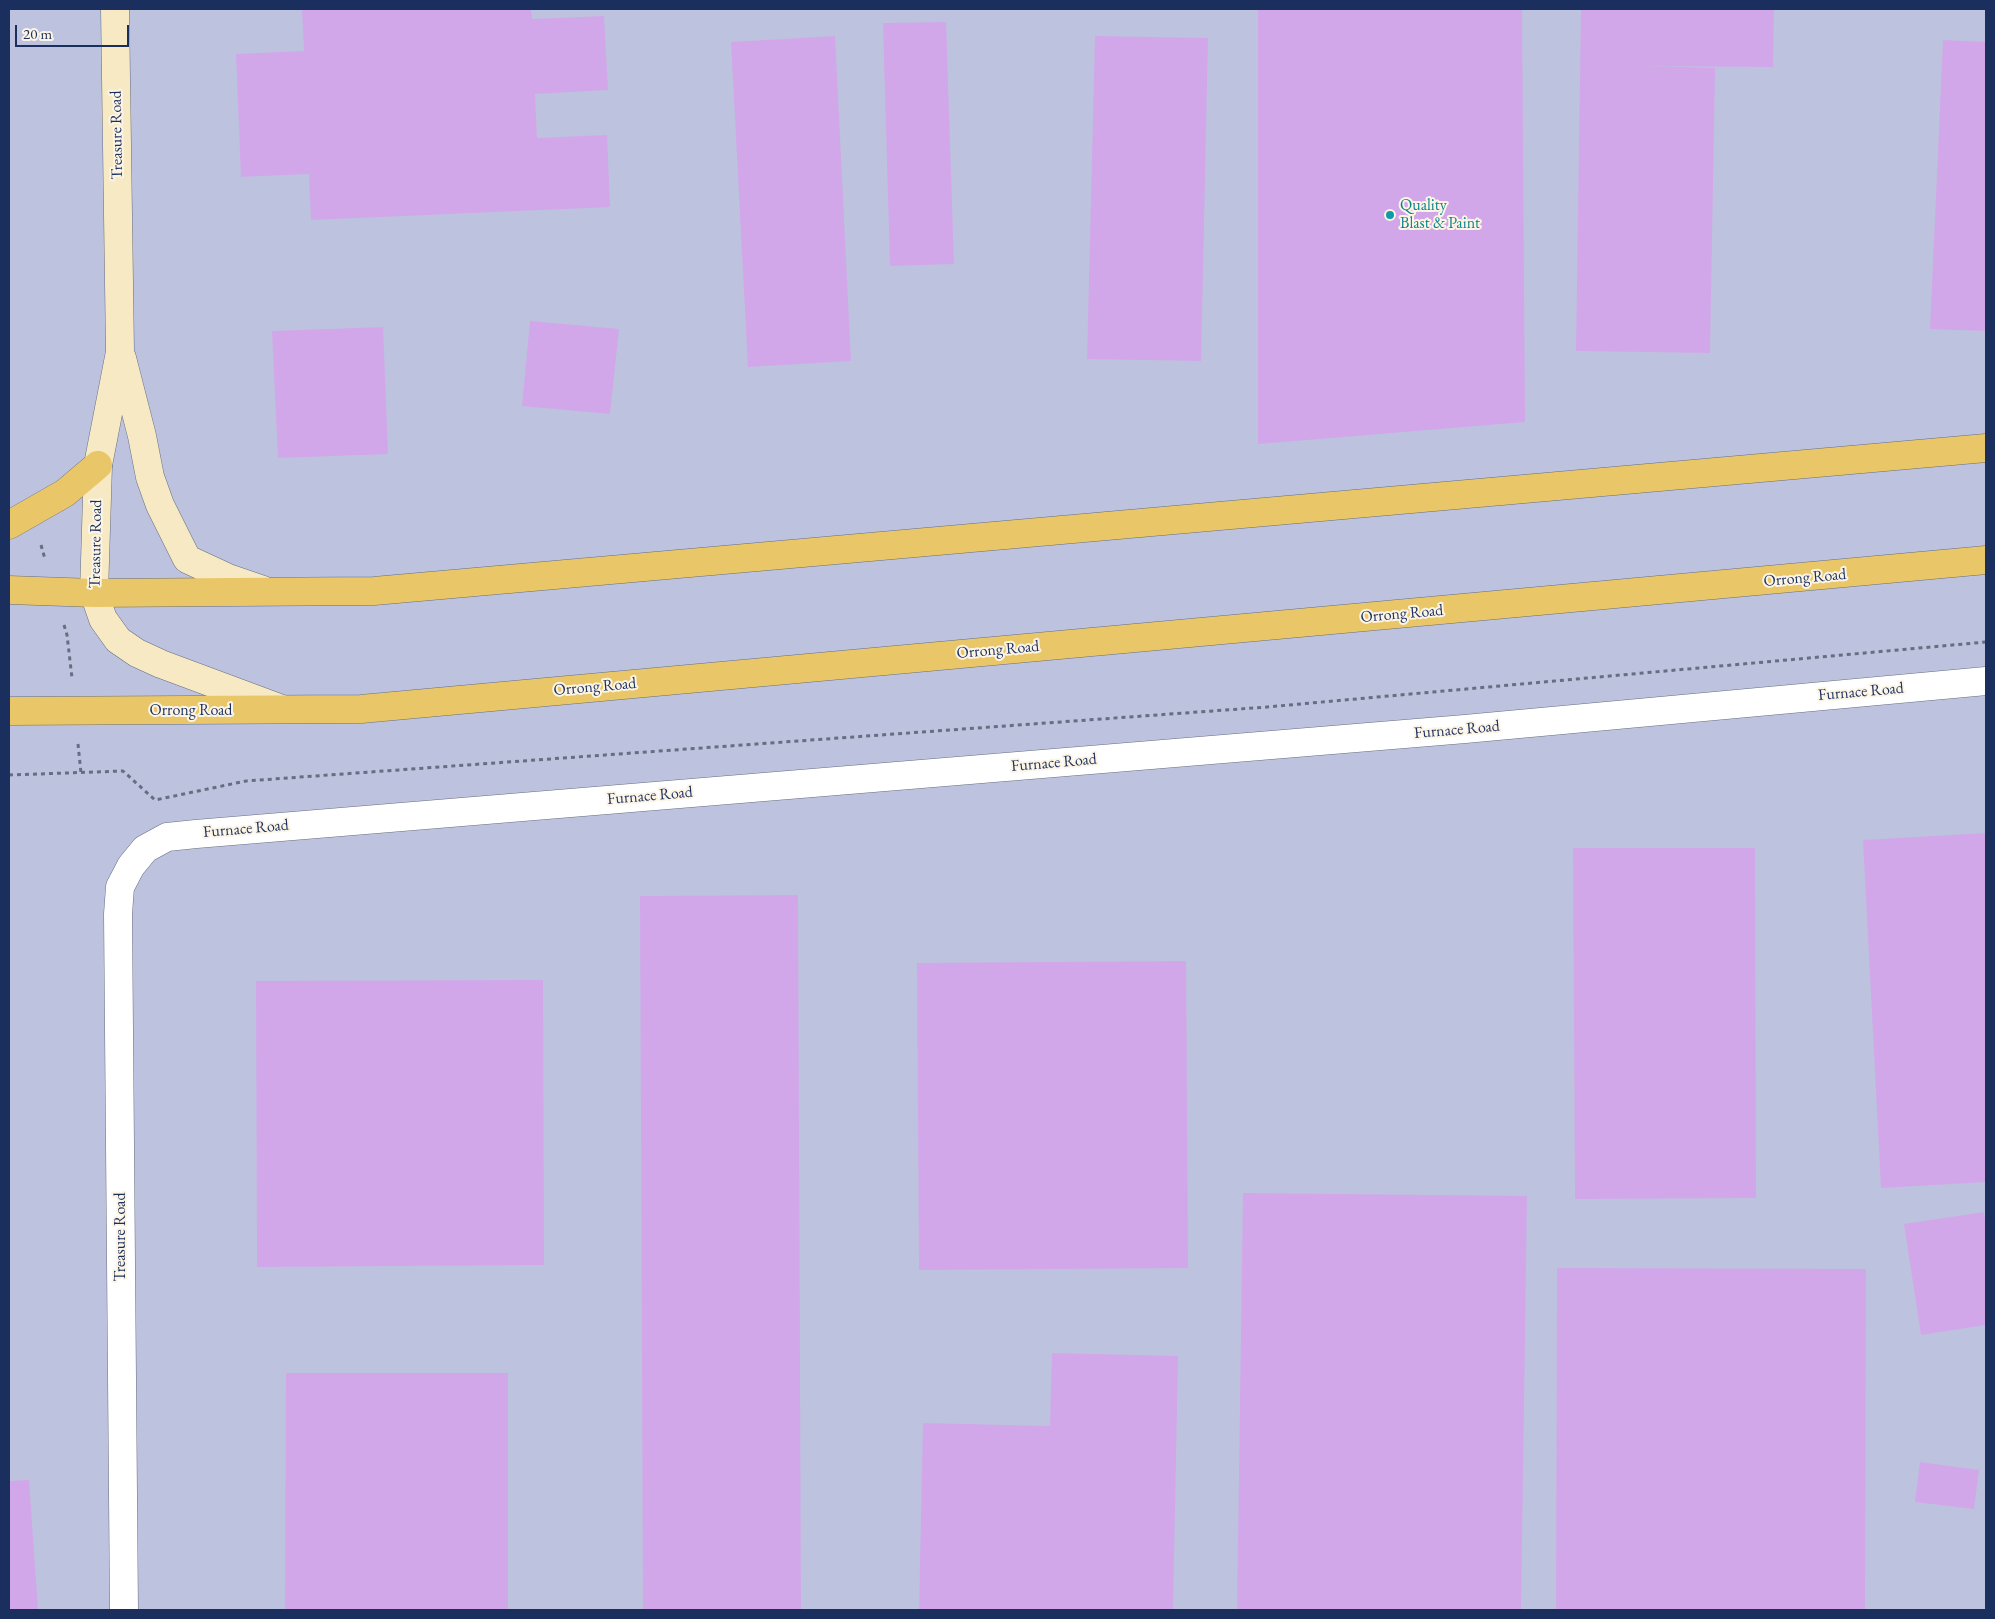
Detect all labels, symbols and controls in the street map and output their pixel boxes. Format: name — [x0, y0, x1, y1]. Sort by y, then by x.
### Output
scale bar — [18, 15, 131, 47]
text: 20 m — [23, 24, 52, 43]
street label: Treasure Road — [107, 90, 127, 180]
place label: Quality Blast & Paint — [1400, 196, 1480, 234]
marker: Quality Blast & Paint — [1384, 209, 1396, 221]
street label: Treasure Road — [86, 499, 106, 589]
street label: Orrong Road — [1763, 565, 1847, 591]
street label: Orrong Road — [1360, 601, 1444, 627]
street label: Orrong Road — [956, 637, 1040, 663]
street label: Orrong Road — [553, 674, 637, 700]
street label: Furnace Road — [1817, 679, 1905, 705]
street label: Orrong Road — [150, 701, 232, 721]
street label: Furnace Road — [1413, 717, 1501, 743]
street label: Furnace Road — [1010, 750, 1098, 776]
street label: Furnace Road — [606, 783, 694, 809]
street label: Furnace Road — [202, 816, 290, 842]
street label: Treasure Road — [111, 1193, 131, 1281]

